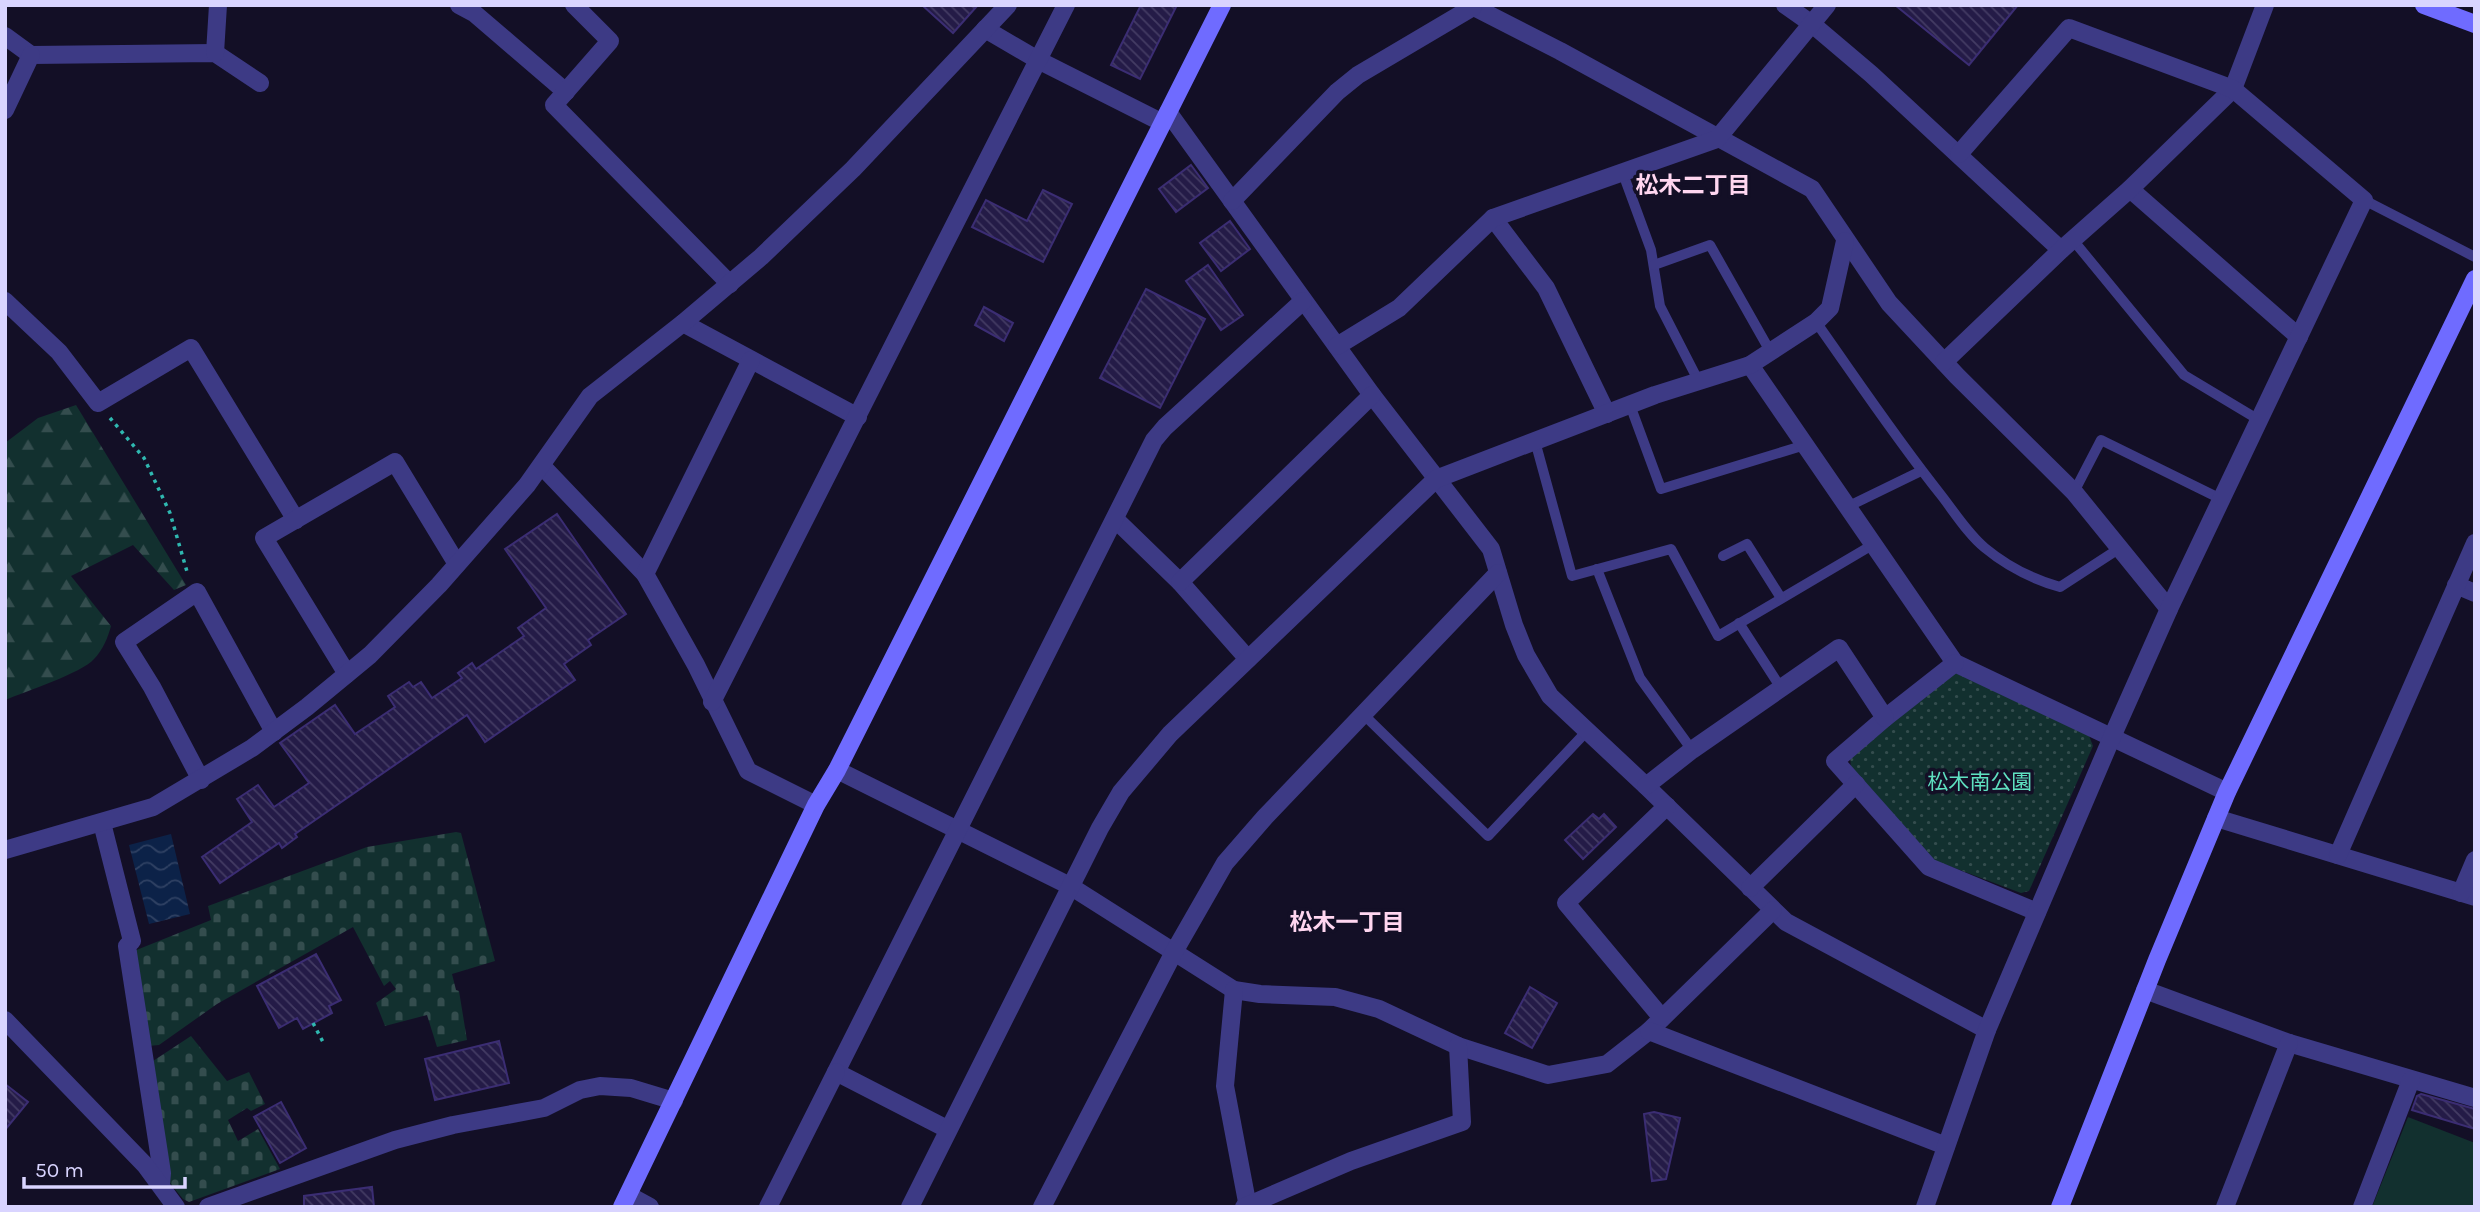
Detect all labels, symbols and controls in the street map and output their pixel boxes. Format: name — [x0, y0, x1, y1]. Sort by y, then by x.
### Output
district label: 松木二丁目 — [1636, 172, 1751, 199]
park label: 松木南公園 — [1928, 770, 2033, 794]
district label: 松木一丁目 — [1290, 909, 1405, 936]
scale bar — [24, 1146, 186, 1190]
text: 50 m — [35, 1158, 84, 1182]

